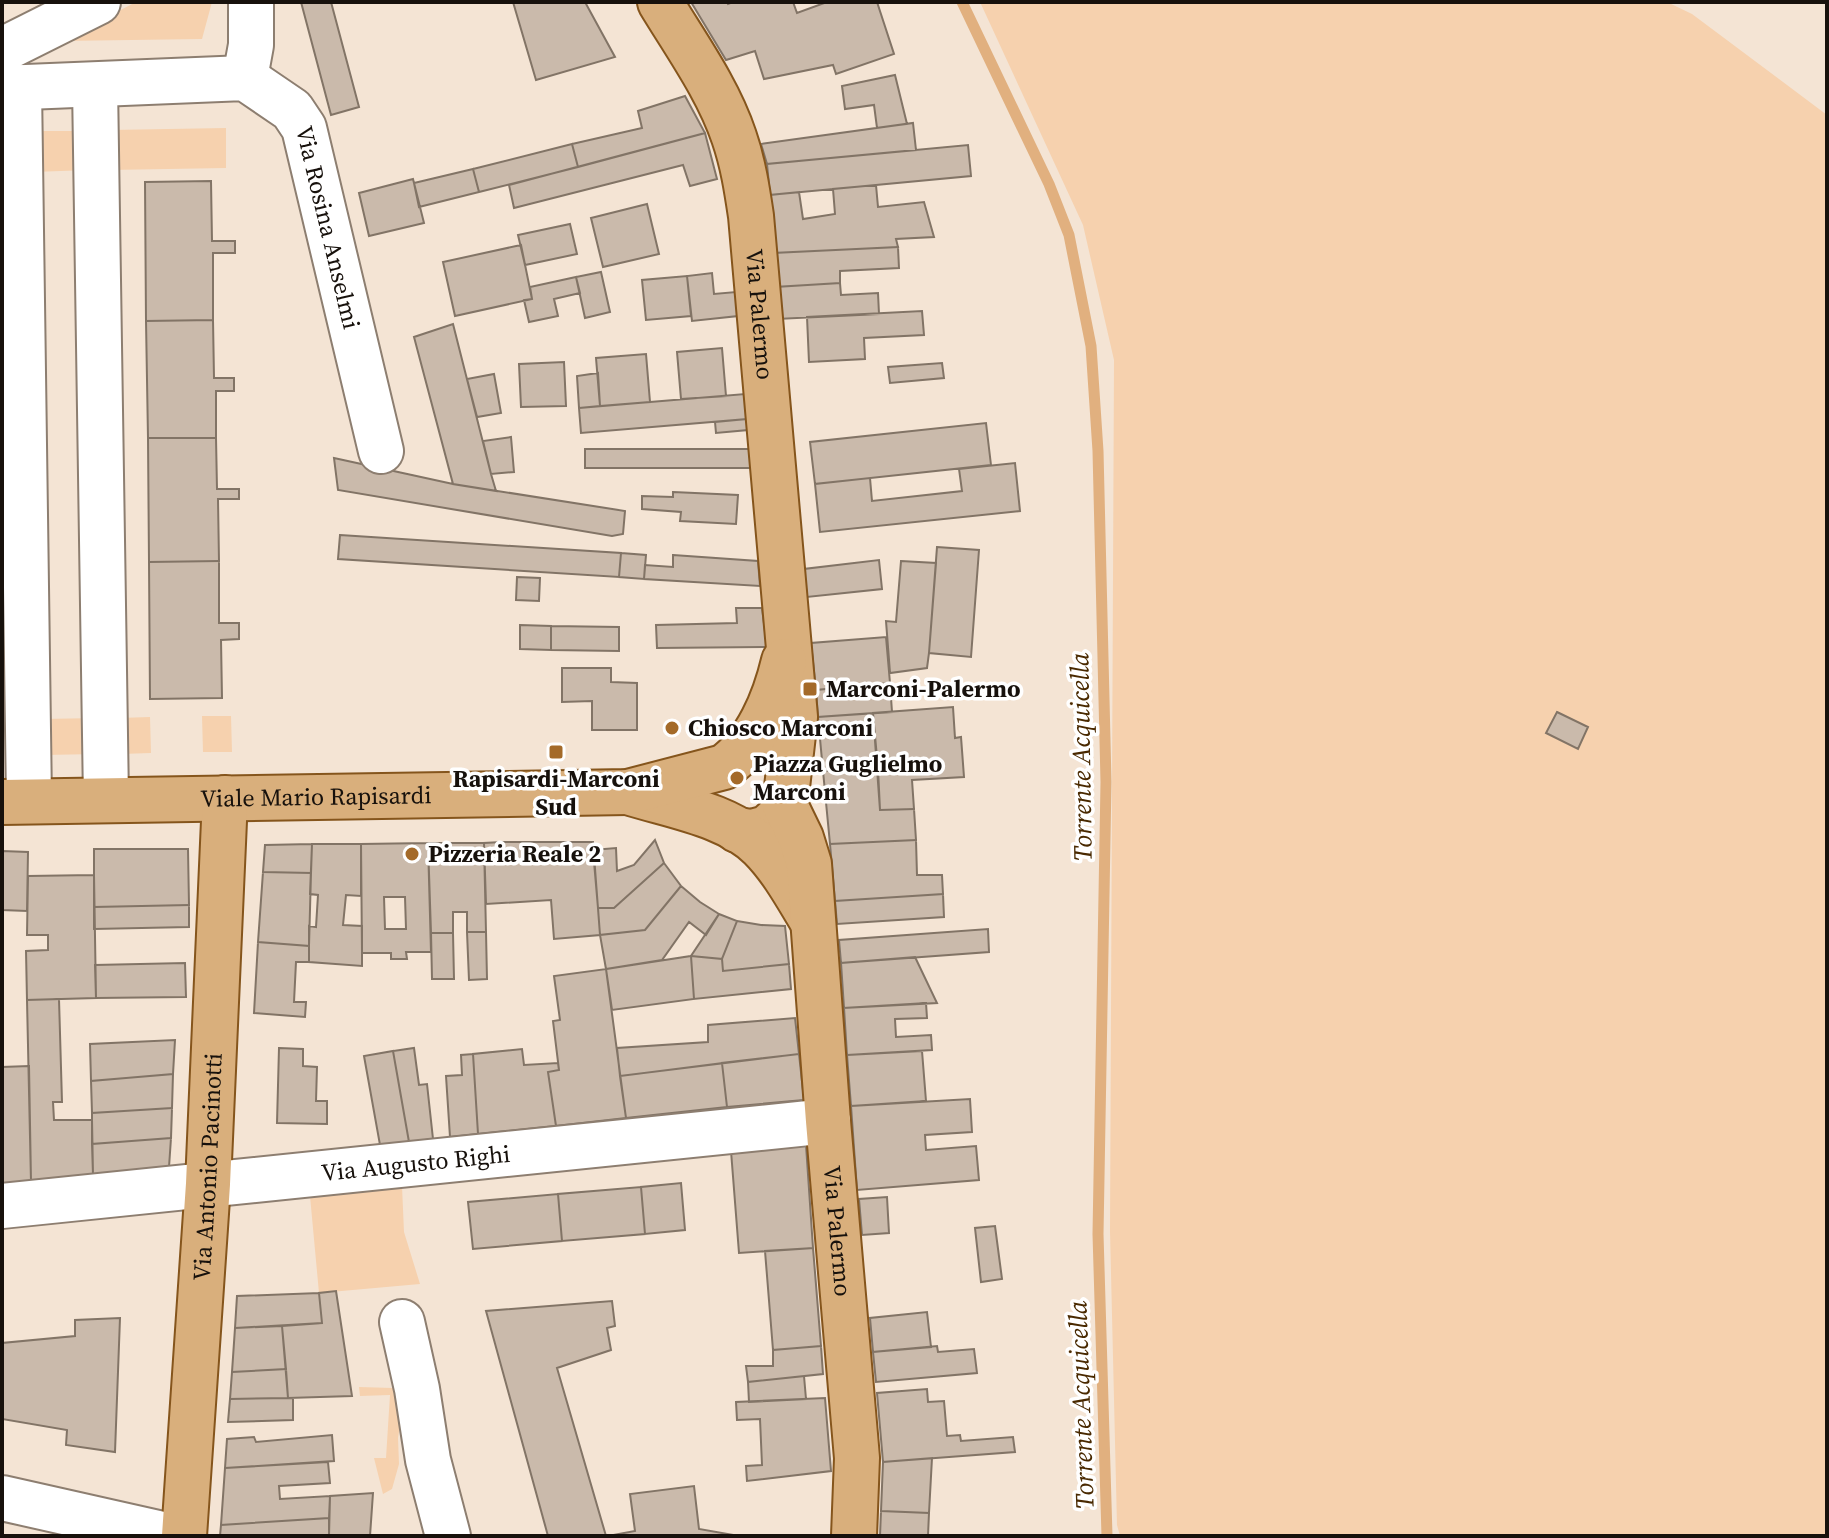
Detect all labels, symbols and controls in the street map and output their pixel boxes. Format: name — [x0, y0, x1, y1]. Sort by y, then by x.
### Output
street label: Via Rosina Anselmi — [288, 123, 368, 332]
street label: Via Palermo — [738, 248, 782, 381]
water label: Torrente Acquicella — [1061, 652, 1101, 862]
place label: Marconi-Palermo — [826, 672, 1021, 705]
marker: Marconi-Palermo — [801, 680, 819, 698]
place label: Chiosco Marconi — [688, 711, 874, 744]
marker: Chiosco Marconi — [663, 719, 681, 737]
marker: Rapisardi-Marconi Sud — [547, 743, 565, 761]
place label: Piazza Guglielmo Marconi — [753, 747, 942, 808]
place label: Rapisardi-Marconi Sud — [452, 762, 660, 823]
marker: Piazza Guglielmo Marconi — [728, 769, 746, 787]
street label: Viale Mario Rapisardi — [200, 778, 432, 815]
place label: Pizzeria Reale 2 — [428, 837, 601, 870]
marker: Pizzeria Reale 2 — [403, 845, 421, 863]
street label: Via Antonio Pacinotti — [184, 1052, 230, 1282]
street label: Via Augusto Righi — [320, 1137, 512, 1189]
street label: Via Palermo — [816, 1164, 860, 1298]
water label: Torrente Acquicella — [1059, 1300, 1103, 1510]

